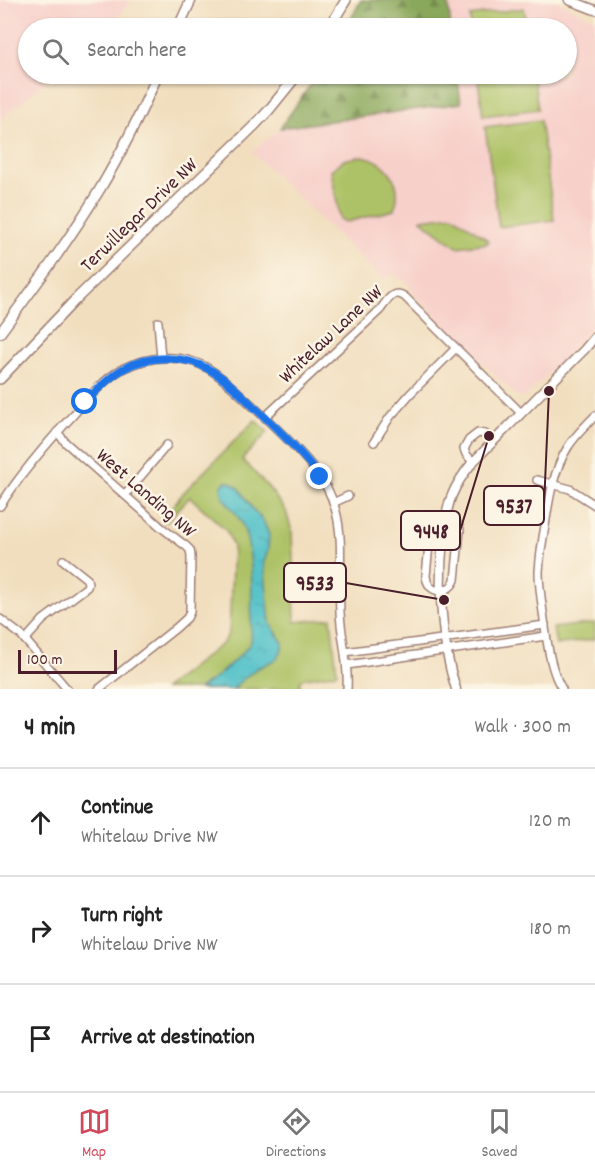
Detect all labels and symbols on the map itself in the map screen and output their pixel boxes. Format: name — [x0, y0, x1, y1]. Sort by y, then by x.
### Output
street label: Terwillegar Drive NW — [75, 152, 205, 280]
street label: Whitelaw Lane NW — [274, 279, 391, 391]
route start — [71, 388, 97, 414]
street label: West Landing NW — [89, 443, 202, 546]
route end — [306, 463, 332, 489]
callout: 9537 — [484, 486, 544, 525]
text: 9537 — [496, 494, 532, 524]
callout: 9448 — [401, 511, 460, 550]
text: 9448 — [413, 519, 449, 549]
callout: 9533 — [284, 563, 346, 602]
text: 9533 — [296, 571, 334, 601]
scale bar — [18, 647, 117, 674]

